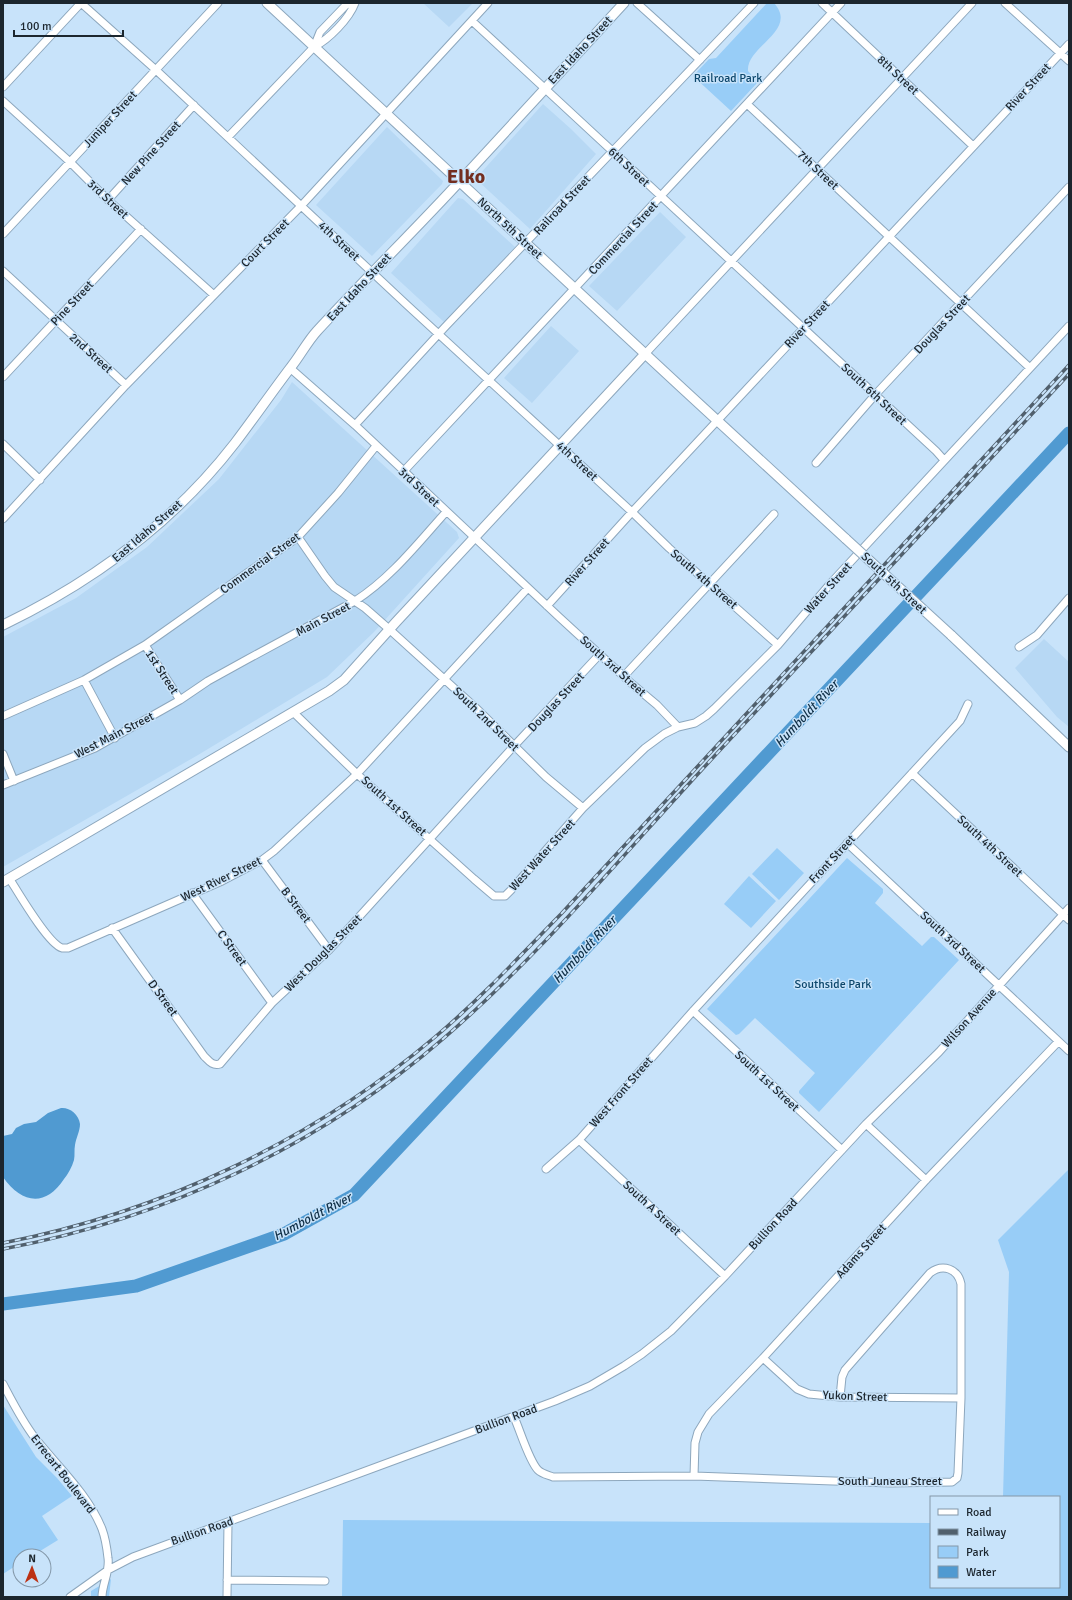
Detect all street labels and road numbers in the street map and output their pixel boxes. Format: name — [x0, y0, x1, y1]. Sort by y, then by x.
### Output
street label: East Idaho Street — [545, 13, 616, 87]
street label: 8th Street — [874, 52, 921, 98]
street label: River Street — [1002, 60, 1054, 114]
street label: Juniper Street — [80, 88, 141, 151]
street label: New Pine Street — [118, 118, 184, 189]
street label: 6th Street — [605, 144, 652, 190]
street label: 7th Street — [794, 147, 841, 193]
street label: Railroad Street — [531, 172, 594, 239]
street label: 3rd Street — [84, 176, 131, 222]
street label: North 5th Street — [474, 194, 545, 262]
street label: Commercial Street — [585, 198, 661, 278]
street label: Court Street — [238, 216, 293, 271]
street label: 4th Street — [315, 218, 362, 264]
street label: East Idaho Street — [324, 250, 395, 324]
street label: Pine Street — [48, 278, 97, 329]
street label: Douglas Street — [911, 292, 974, 357]
street label: River Street — [781, 297, 833, 351]
street label: 2nd Street — [66, 330, 115, 377]
street label: South 6th Street — [838, 360, 909, 428]
street label: 4th Street — [553, 438, 600, 484]
street label: 3rd Street — [395, 464, 442, 510]
street label: East Idaho Street — [109, 497, 185, 566]
street label: Commercial Street — [217, 529, 303, 597]
street label: River Street — [562, 535, 613, 590]
street label: South 4th Street — [667, 546, 740, 613]
street label: South 5th Street — [858, 549, 929, 617]
street label: Water Street — [801, 559, 855, 617]
street label: Main Street — [293, 599, 353, 640]
street label: South 3rd Street — [576, 633, 649, 700]
street label: 1st Street — [142, 647, 181, 697]
street label: Douglas Street — [525, 670, 588, 735]
street label: South 2nd Street — [449, 684, 522, 755]
street label: West Main Street — [72, 709, 157, 762]
street label: South 1st Street — [358, 773, 429, 840]
street label: South 4th Street — [954, 812, 1025, 880]
street label: West Water Street — [506, 816, 579, 895]
street label: Front Street — [806, 832, 859, 887]
street label: West River Street — [178, 853, 264, 905]
street label: B Street — [277, 884, 314, 926]
street label: South 3rd Street — [917, 908, 988, 976]
street label: West Douglas Street — [281, 911, 365, 995]
street label: C Street — [213, 927, 250, 969]
street label: D Street — [144, 977, 181, 1020]
street label: Wilson Avenue — [939, 985, 1000, 1051]
street label: South 1st Street — [731, 1048, 802, 1115]
street label: West Front Street — [587, 1054, 656, 1131]
street label: South A Street — [619, 1178, 684, 1239]
street label: Bullion Road — [746, 1195, 801, 1253]
street label: Adams Street — [833, 1221, 890, 1282]
street label: Yukon Street — [822, 1388, 888, 1405]
street label: Bullion Road — [473, 1401, 539, 1438]
street label: Errecart Boulevard — [27, 1432, 98, 1517]
street label: South Juneau Street — [838, 1474, 942, 1489]
street label: Bullion Road — [169, 1514, 235, 1549]

